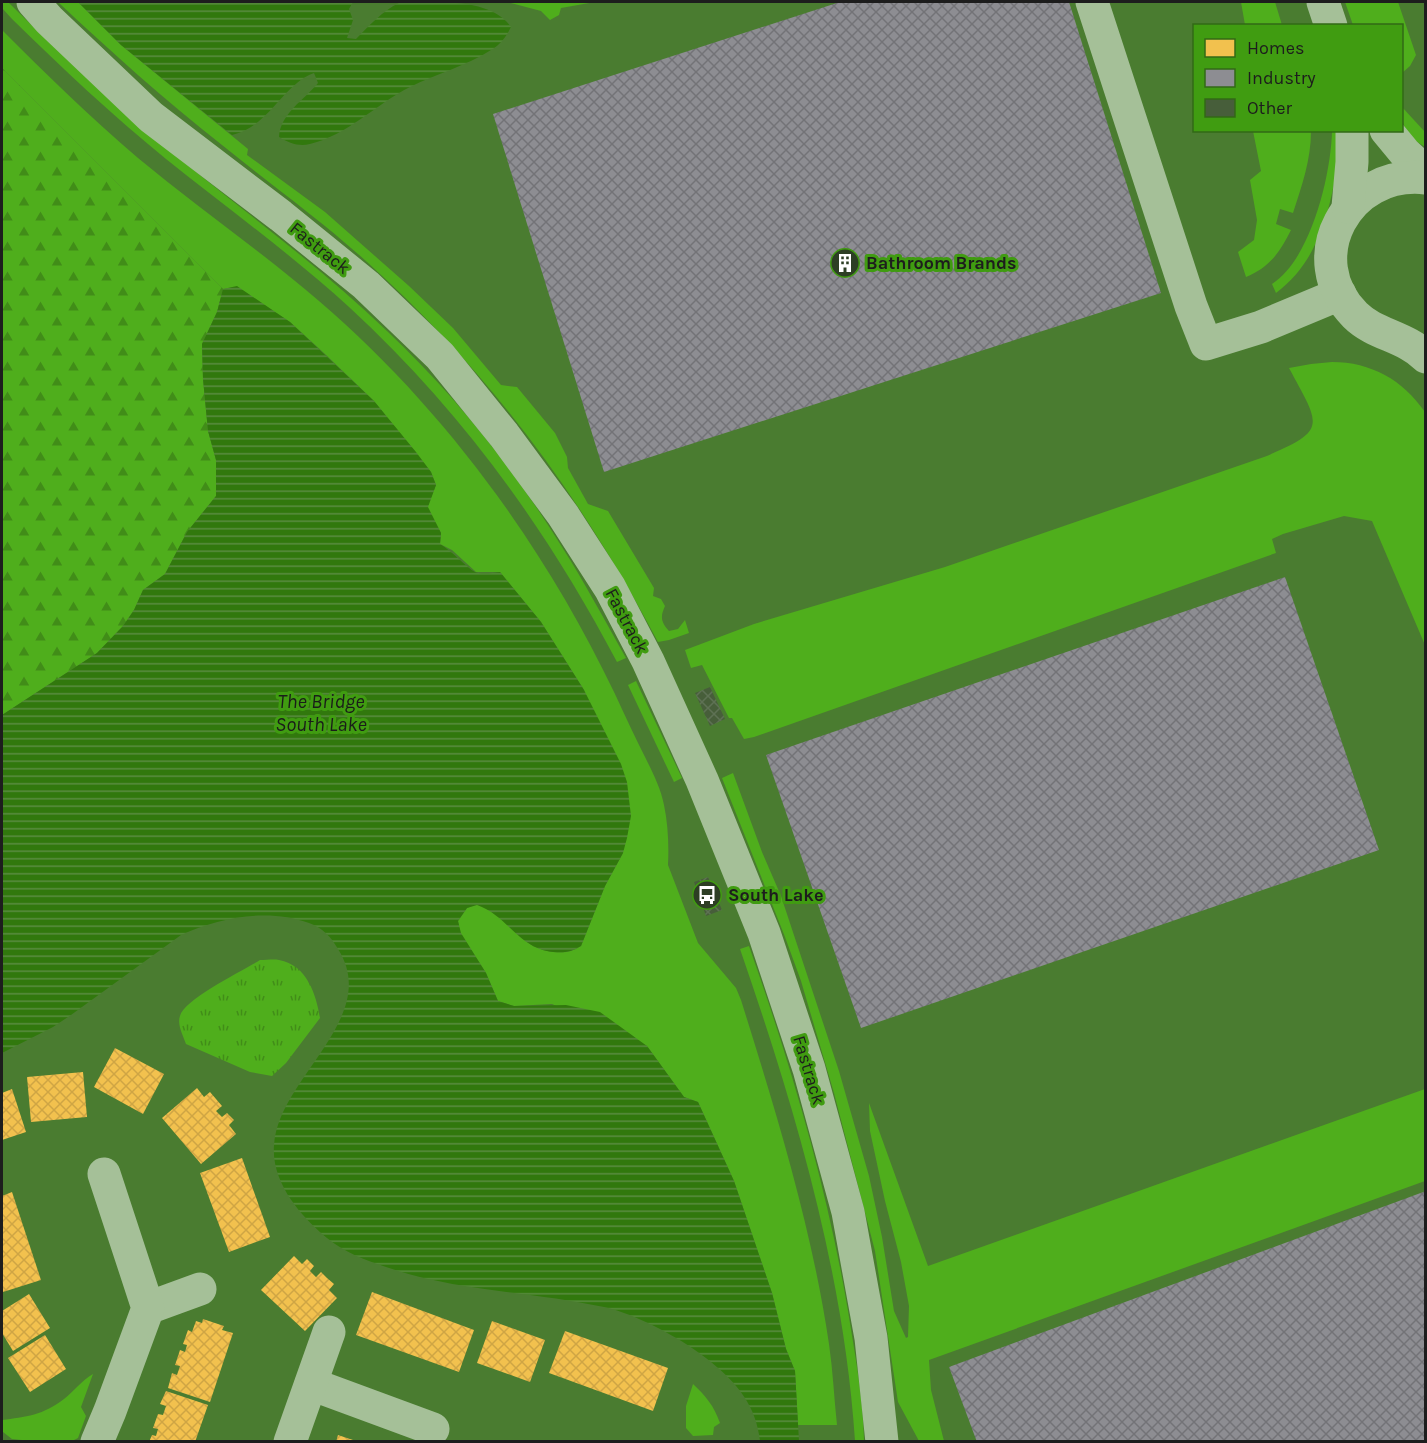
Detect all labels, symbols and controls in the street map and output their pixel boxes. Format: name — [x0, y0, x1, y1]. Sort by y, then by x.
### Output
legend — [1193, 24, 1403, 132]
text: Homes — [1247, 37, 1304, 59]
text: Industry — [1247, 67, 1316, 89]
text: Other — [1247, 97, 1292, 119]
street label: Fastrack — [285, 217, 355, 279]
building icon: Bathroom Brands — [829, 247, 861, 279]
place label: Bathroom Brands — [866, 252, 1017, 274]
street label: Fastrack — [601, 584, 653, 658]
water label: The Bridge South Lake — [275, 690, 367, 736]
bus stop icon: South Lake — [691, 879, 723, 911]
place label: South Lake — [728, 884, 823, 906]
street label: Fastrack — [788, 1033, 830, 1107]

